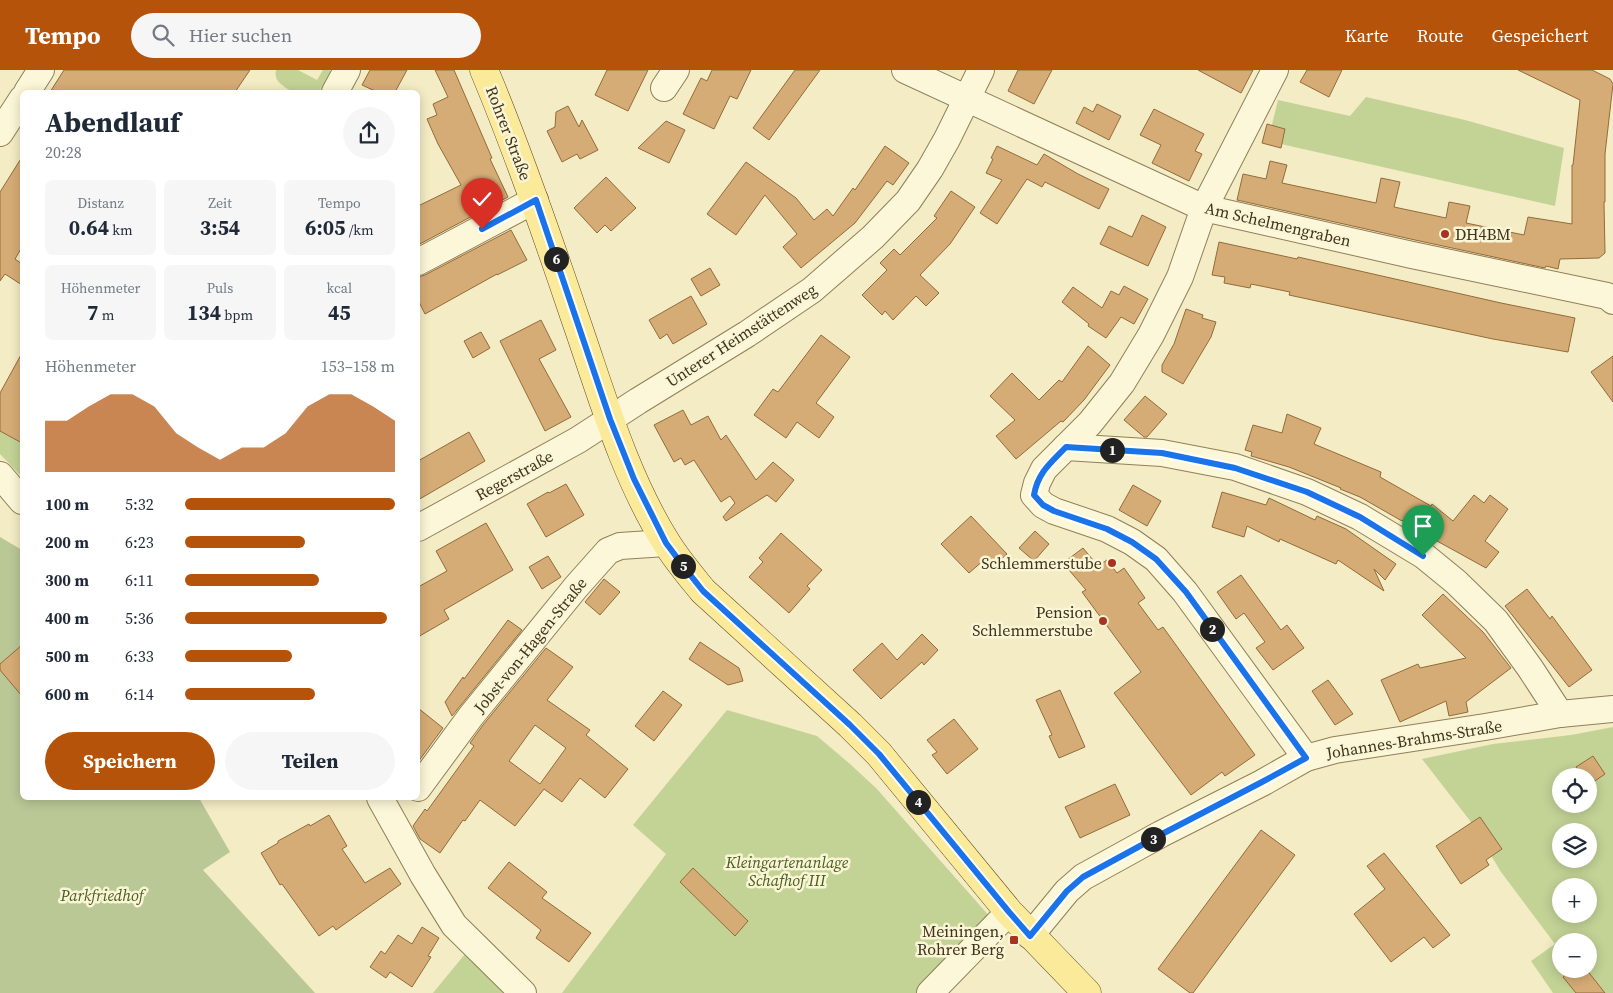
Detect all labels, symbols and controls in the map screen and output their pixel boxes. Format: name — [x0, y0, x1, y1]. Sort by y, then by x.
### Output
search box — [131, 13, 481, 58]
text: Tempo — [25, 19, 101, 52]
icon: search — [149, 21, 177, 49]
text: Hier suchen — [189, 22, 292, 48]
text: Karte — [1345, 23, 1389, 48]
text: Route — [1417, 23, 1463, 48]
text: Gespeichert — [1491, 23, 1588, 48]
street label: Rohrer Straße — [481, 83, 537, 183]
text: Abendlauf — [45, 103, 180, 141]
button: share — [343, 107, 395, 159]
text: 20:28 — [45, 141, 82, 163]
pin — [461, 178, 503, 229]
icon: check — [468, 185, 496, 213]
text: Distanz — [77, 193, 124, 213]
text: Zeit — [208, 193, 232, 213]
text: Tempo — [318, 193, 361, 213]
street label: Am Schelmengraben — [1203, 196, 1354, 252]
text: 0.64 — [69, 213, 109, 242]
text: 3:54 — [200, 213, 240, 242]
text: 6:05 — [305, 213, 345, 242]
text: km — [109, 220, 133, 240]
text: /km — [345, 220, 374, 240]
place label: DH4BM — [1455, 223, 1511, 245]
marker: DH4BM — [1439, 228, 1451, 240]
pin: 6 — [544, 246, 568, 272]
text: 6 — [553, 249, 560, 269]
text: Höhenmeter — [61, 278, 141, 298]
text: Puls — [207, 278, 233, 298]
text: kcal — [327, 278, 352, 298]
street label: Unterer Heimstättenweg — [661, 278, 821, 392]
text: 7 — [87, 298, 98, 327]
text: 134 — [187, 298, 221, 327]
text: 45 — [328, 298, 351, 327]
text: m — [98, 305, 114, 325]
text: bpm — [221, 305, 253, 325]
text: Höhenmeter — [45, 355, 136, 377]
text: 153–158 m — [321, 355, 395, 377]
pin: 1 — [1100, 438, 1124, 462]
text: 1 — [1109, 440, 1116, 460]
street label: Regerstraße — [471, 445, 557, 505]
text: 100 m — [45, 493, 89, 515]
text: 5:32 — [125, 493, 154, 515]
pin — [1402, 505, 1444, 556]
icon: arrive — [1409, 512, 1437, 540]
text: 200 m — [45, 531, 89, 553]
text: 6:23 — [125, 531, 154, 553]
place label: Schlemmerstube — [981, 552, 1102, 574]
pin: 5 — [670, 554, 696, 578]
text: 5 — [680, 556, 687, 576]
marker: Schlemmerstube — [1106, 557, 1118, 569]
text: 300 m — [45, 569, 89, 591]
text: 6:11 — [125, 569, 154, 591]
street label: Jobst-von-Hagen-Straße — [468, 573, 592, 718]
place label: Pension Schlemmerstube — [972, 601, 1093, 641]
text: 400 m — [45, 607, 89, 629]
text: 5:36 — [125, 607, 154, 629]
marker: Pension Schlemmerstube — [1097, 615, 1109, 627]
pin: 2 — [1200, 616, 1224, 642]
text: 2 — [1209, 619, 1216, 639]
text: 500 m — [45, 645, 89, 667]
text: 6:33 — [125, 645, 154, 667]
text: 600 m — [45, 683, 89, 705]
text: 6:14 — [125, 683, 154, 705]
street label: Johannes-Brahms-Straße — [1323, 714, 1504, 764]
button: Speichern — [45, 732, 215, 790]
button: Teilen — [225, 732, 395, 790]
map controls — [1552, 768, 1597, 978]
button: locate — [1552, 768, 1597, 813]
pin: 4 — [906, 790, 930, 814]
text: 4 — [915, 792, 922, 812]
button: layers — [1552, 823, 1597, 868]
pin: 3 — [1140, 826, 1166, 852]
text: 3 — [1150, 829, 1157, 849]
park label: Kleingartenanlage Schafhof III — [725, 851, 849, 891]
button: + — [1552, 878, 1597, 923]
park label: Parkfriedhof — [60, 884, 147, 906]
place label: Meiningen, Rohrer Berg — [917, 920, 1004, 960]
button: − — [1552, 933, 1597, 978]
marker: Meiningen, Rohrer Berg — [1008, 934, 1020, 946]

